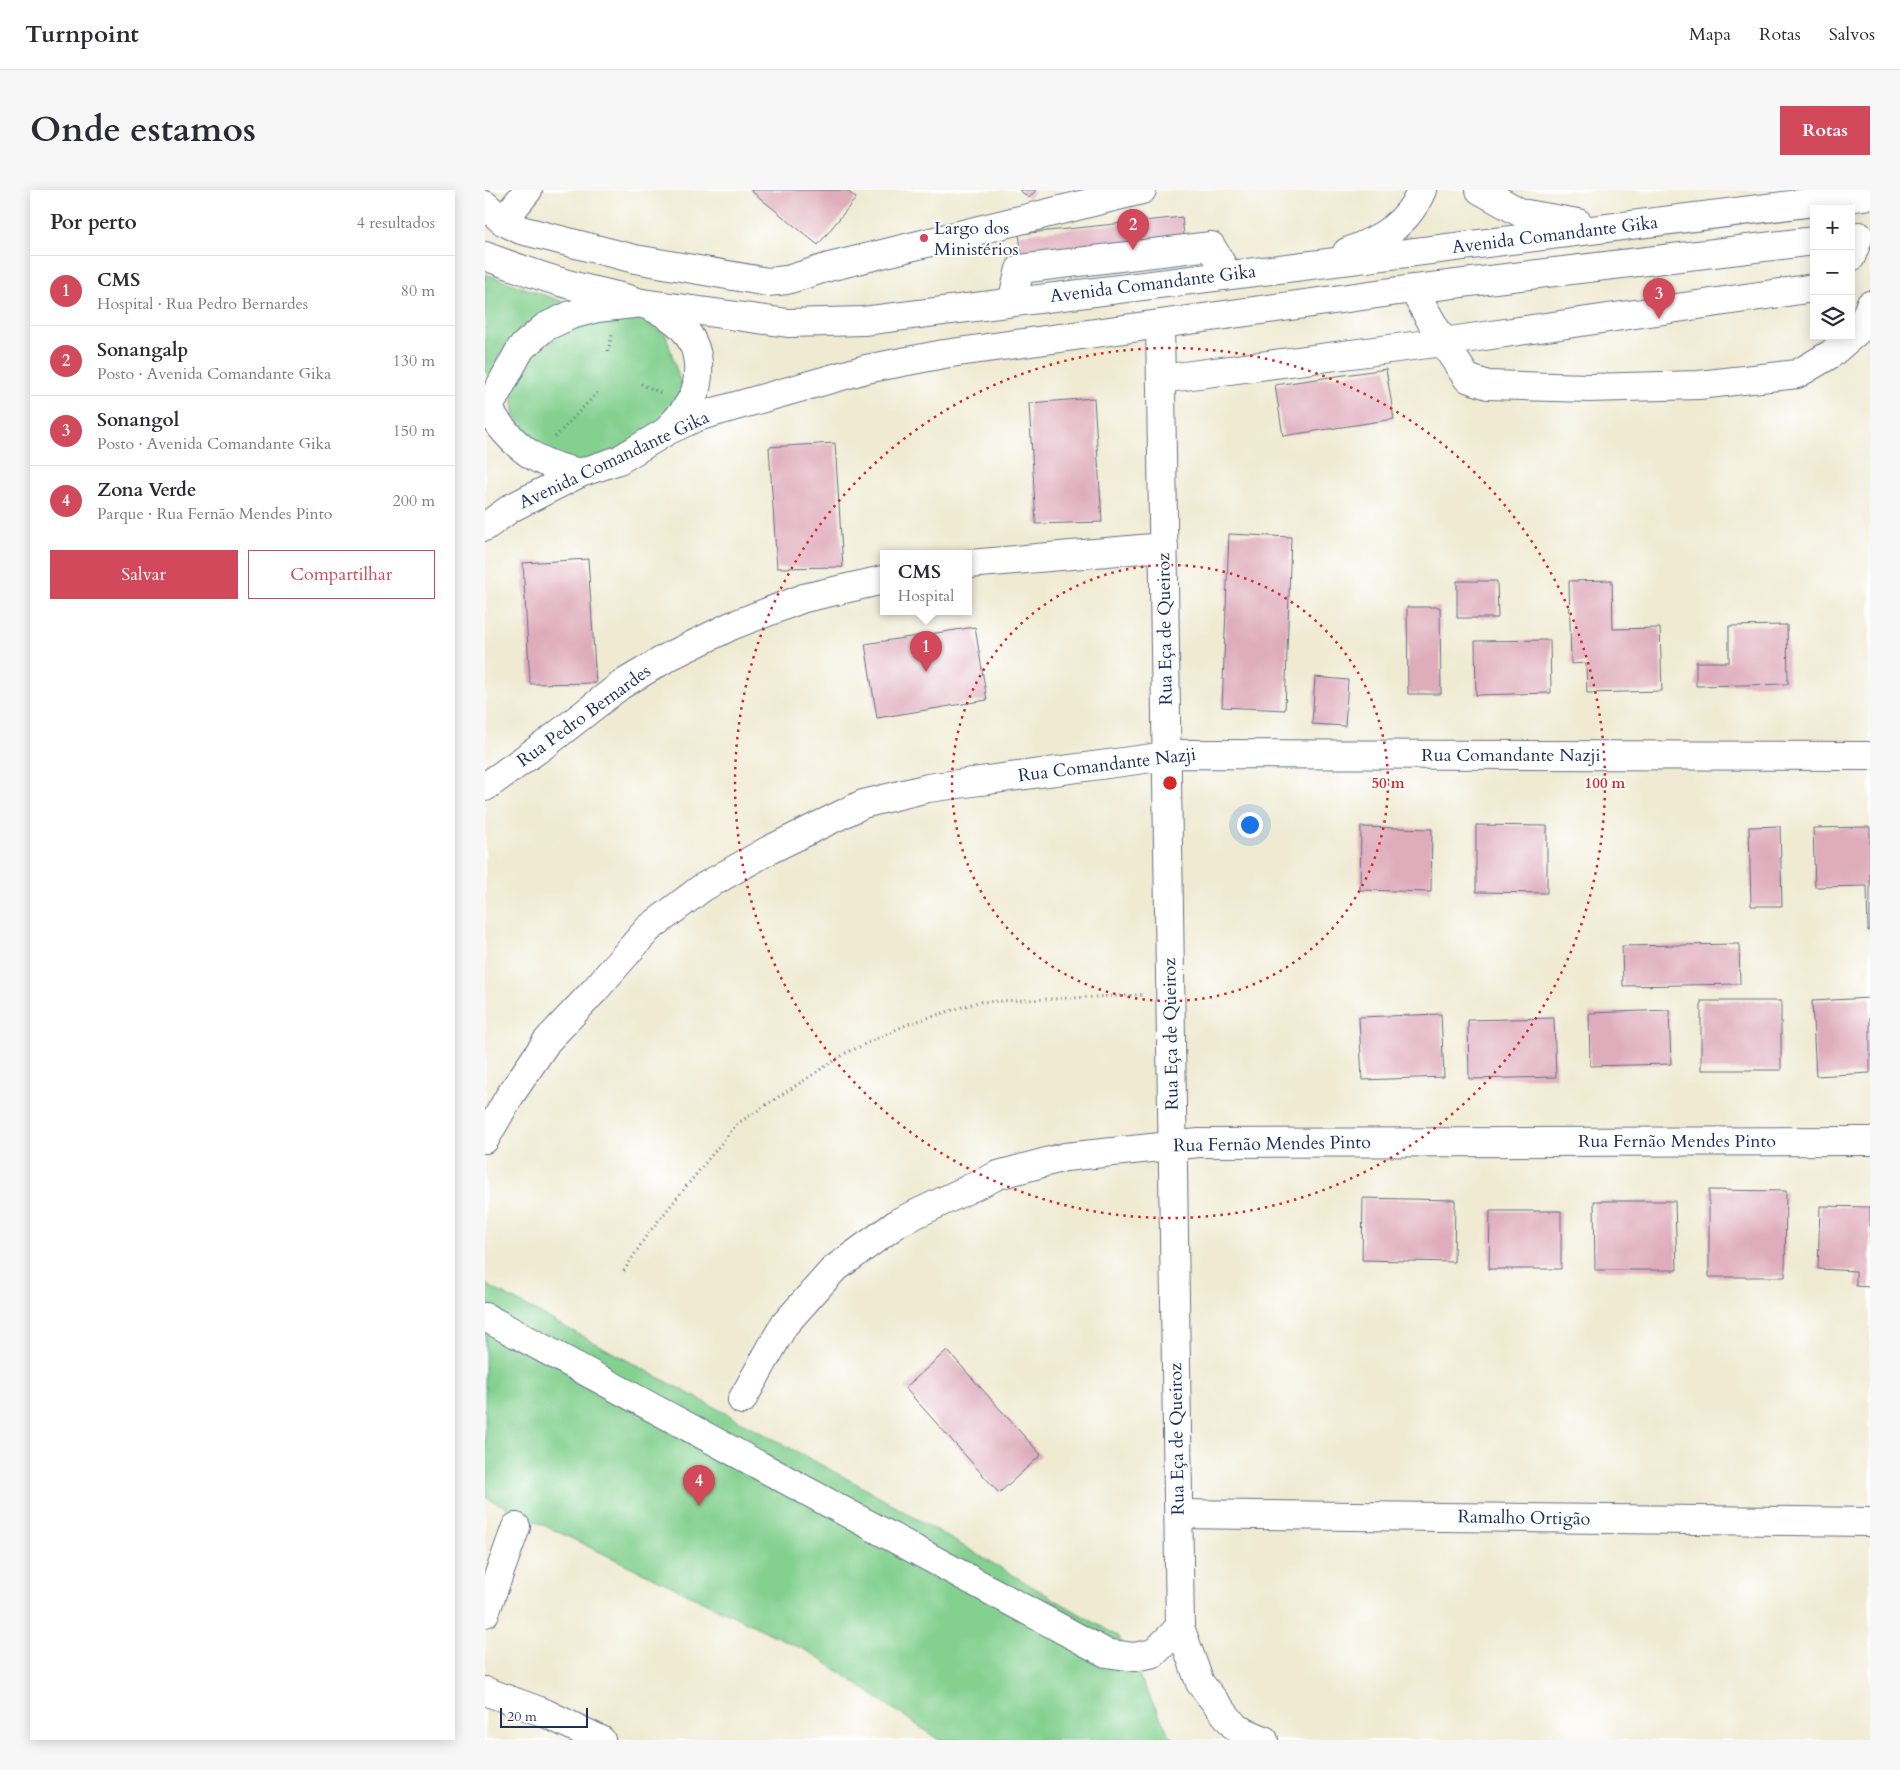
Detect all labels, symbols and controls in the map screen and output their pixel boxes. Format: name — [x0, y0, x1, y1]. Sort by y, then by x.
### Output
text: Turnpoint — [25, 18, 139, 51]
text: Mapa — [1689, 22, 1731, 47]
text: Rotas — [1759, 22, 1801, 47]
text: Salvos — [1829, 22, 1875, 47]
text: Onde estamos — [30, 106, 256, 154]
button: Rotas — [1780, 106, 1870, 155]
map controls — [1810, 205, 1855, 340]
button: + — [1810, 205, 1855, 250]
text: Por perto — [50, 208, 137, 237]
pin: 2 — [1117, 209, 1149, 250]
street label: Avenida Comandante Gika — [1451, 210, 1660, 260]
text: 4 resultados — [357, 212, 435, 234]
place label: Largo dos Ministérios — [934, 216, 1019, 262]
marker: Largo dos Ministérios — [918, 232, 930, 244]
button: − — [1810, 250, 1855, 295]
street label: Avenida Comandante Gika — [1049, 259, 1258, 309]
text: CMS — [97, 267, 140, 293]
pin: 3 — [1643, 278, 1675, 319]
text: 1 — [62, 280, 70, 302]
text: 80 m — [401, 280, 435, 302]
text: Hospital · Rua Pedro Bernardes — [97, 293, 308, 315]
button: layers — [1810, 295, 1855, 340]
text: Sonangalp — [97, 337, 188, 363]
text: 2 — [62, 350, 70, 372]
text: 130 m — [393, 350, 435, 372]
text: Posto · Avenida Comandante Gika — [97, 363, 331, 385]
street label: Avenida Comandante Gika — [515, 405, 713, 515]
text: Sonangol — [97, 407, 179, 433]
text: 3 — [62, 420, 70, 442]
text: 150 m — [393, 420, 435, 442]
text: Posto · Avenida Comandante Gika — [97, 433, 331, 455]
text: Zona Verde — [97, 477, 196, 503]
text: 4 — [62, 490, 70, 512]
text: 200 m — [393, 490, 435, 512]
text: Parque · Rua Fernão Mendes Pinto — [97, 503, 332, 525]
button: Salvar — [50, 550, 238, 599]
button: Compartilhar — [248, 550, 435, 599]
popup — [880, 550, 972, 615]
street label: Rua Eça de Queiroz — [1151, 553, 1179, 705]
text: CMS — [898, 559, 941, 585]
text: Hospital — [898, 585, 954, 607]
pin: 1 — [910, 631, 942, 672]
street label: Rua Pedro Bernardes — [512, 659, 656, 773]
street label: Rua Comandante Nazji — [1017, 742, 1197, 788]
street label: Rua Comandante Nazji — [1421, 743, 1601, 768]
text: 50 m — [1371, 773, 1405, 793]
text: 100 m — [1585, 773, 1626, 793]
centre of rings — [1161, 774, 1179, 792]
your location — [1237, 812, 1263, 838]
street label: Rua Eça de Queiroz — [1157, 958, 1185, 1110]
street label: Rua Fernão Mendes Pinto — [1578, 1129, 1776, 1154]
street label: Rua Fernão Mendes Pinto — [1173, 1130, 1371, 1158]
street label: Rua Eça de Queiroz — [1163, 1363, 1191, 1515]
pin: 4 — [683, 1465, 715, 1506]
street label: Ramalho Ortigão — [1457, 1504, 1591, 1532]
scale bar — [500, 1705, 587, 1728]
text: 20 m — [507, 1707, 537, 1726]

